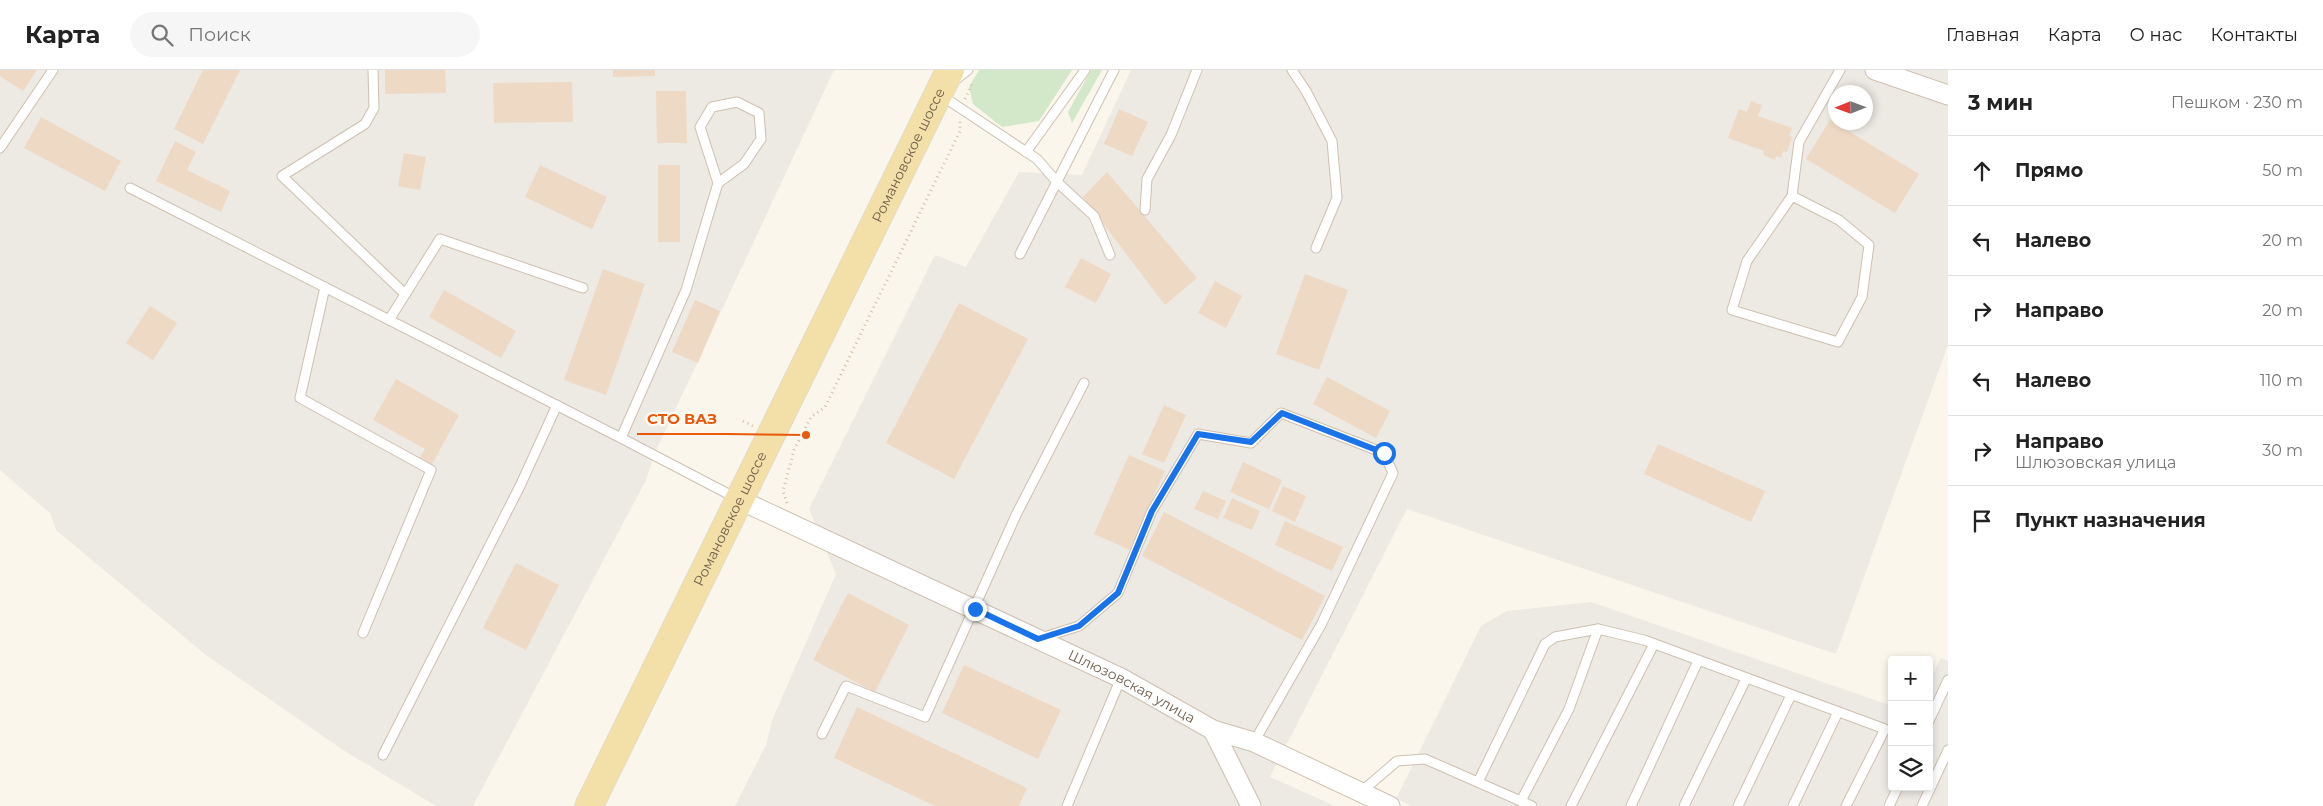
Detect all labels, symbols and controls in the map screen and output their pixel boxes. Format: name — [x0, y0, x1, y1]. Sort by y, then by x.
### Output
search box — [130, 12, 480, 57]
text: Карта — [25, 20, 100, 49]
icon: search — [148, 21, 176, 49]
text: Поиск — [188, 23, 251, 46]
text: Главная — [1946, 24, 2020, 46]
text: Карта — [2048, 24, 2102, 46]
text: О нас — [2130, 24, 2182, 46]
text: Контакты — [2210, 24, 2298, 46]
street label: Романовское шоссе — [868, 85, 949, 225]
north arrow — [1828, 85, 1873, 130]
text: 3 мин — [1968, 90, 2033, 115]
text: Пешком · 230 m — [2171, 93, 2303, 112]
icon: ahead — [1968, 157, 1996, 185]
text: Прямо — [2015, 159, 2083, 182]
text: 50 m — [2262, 161, 2303, 180]
icon: left — [1968, 227, 1996, 255]
text: Налево — [2015, 229, 2091, 252]
text: 20 m — [2262, 231, 2303, 250]
icon: right — [1968, 297, 1996, 325]
text: Направо — [2015, 299, 2104, 322]
text: 20 m — [2262, 301, 2303, 320]
icon: left — [1968, 367, 1996, 395]
text: Налево — [2015, 369, 2091, 392]
text: 110 m — [2260, 371, 2303, 390]
callout: СТО ВАЗ — [637, 404, 727, 434]
text: СТО ВАЗ — [647, 409, 717, 428]
text: Направо — [2015, 430, 2104, 453]
icon: right — [1968, 437, 1996, 465]
text: 30 m — [2262, 441, 2303, 460]
route start — [1373, 442, 1396, 465]
street label: Романовское шоссе — [689, 448, 771, 589]
text: Шлюзовская улица — [2015, 453, 2176, 472]
icon: arrive — [1968, 507, 1996, 535]
text: Пункт назначения — [2015, 509, 2206, 532]
route end — [964, 598, 987, 621]
street label: Шлюзовская улица — [1065, 646, 1198, 727]
map controls — [1888, 656, 1933, 791]
button: + — [1888, 656, 1933, 701]
button: − — [1888, 701, 1933, 746]
button: layers — [1888, 746, 1933, 791]

